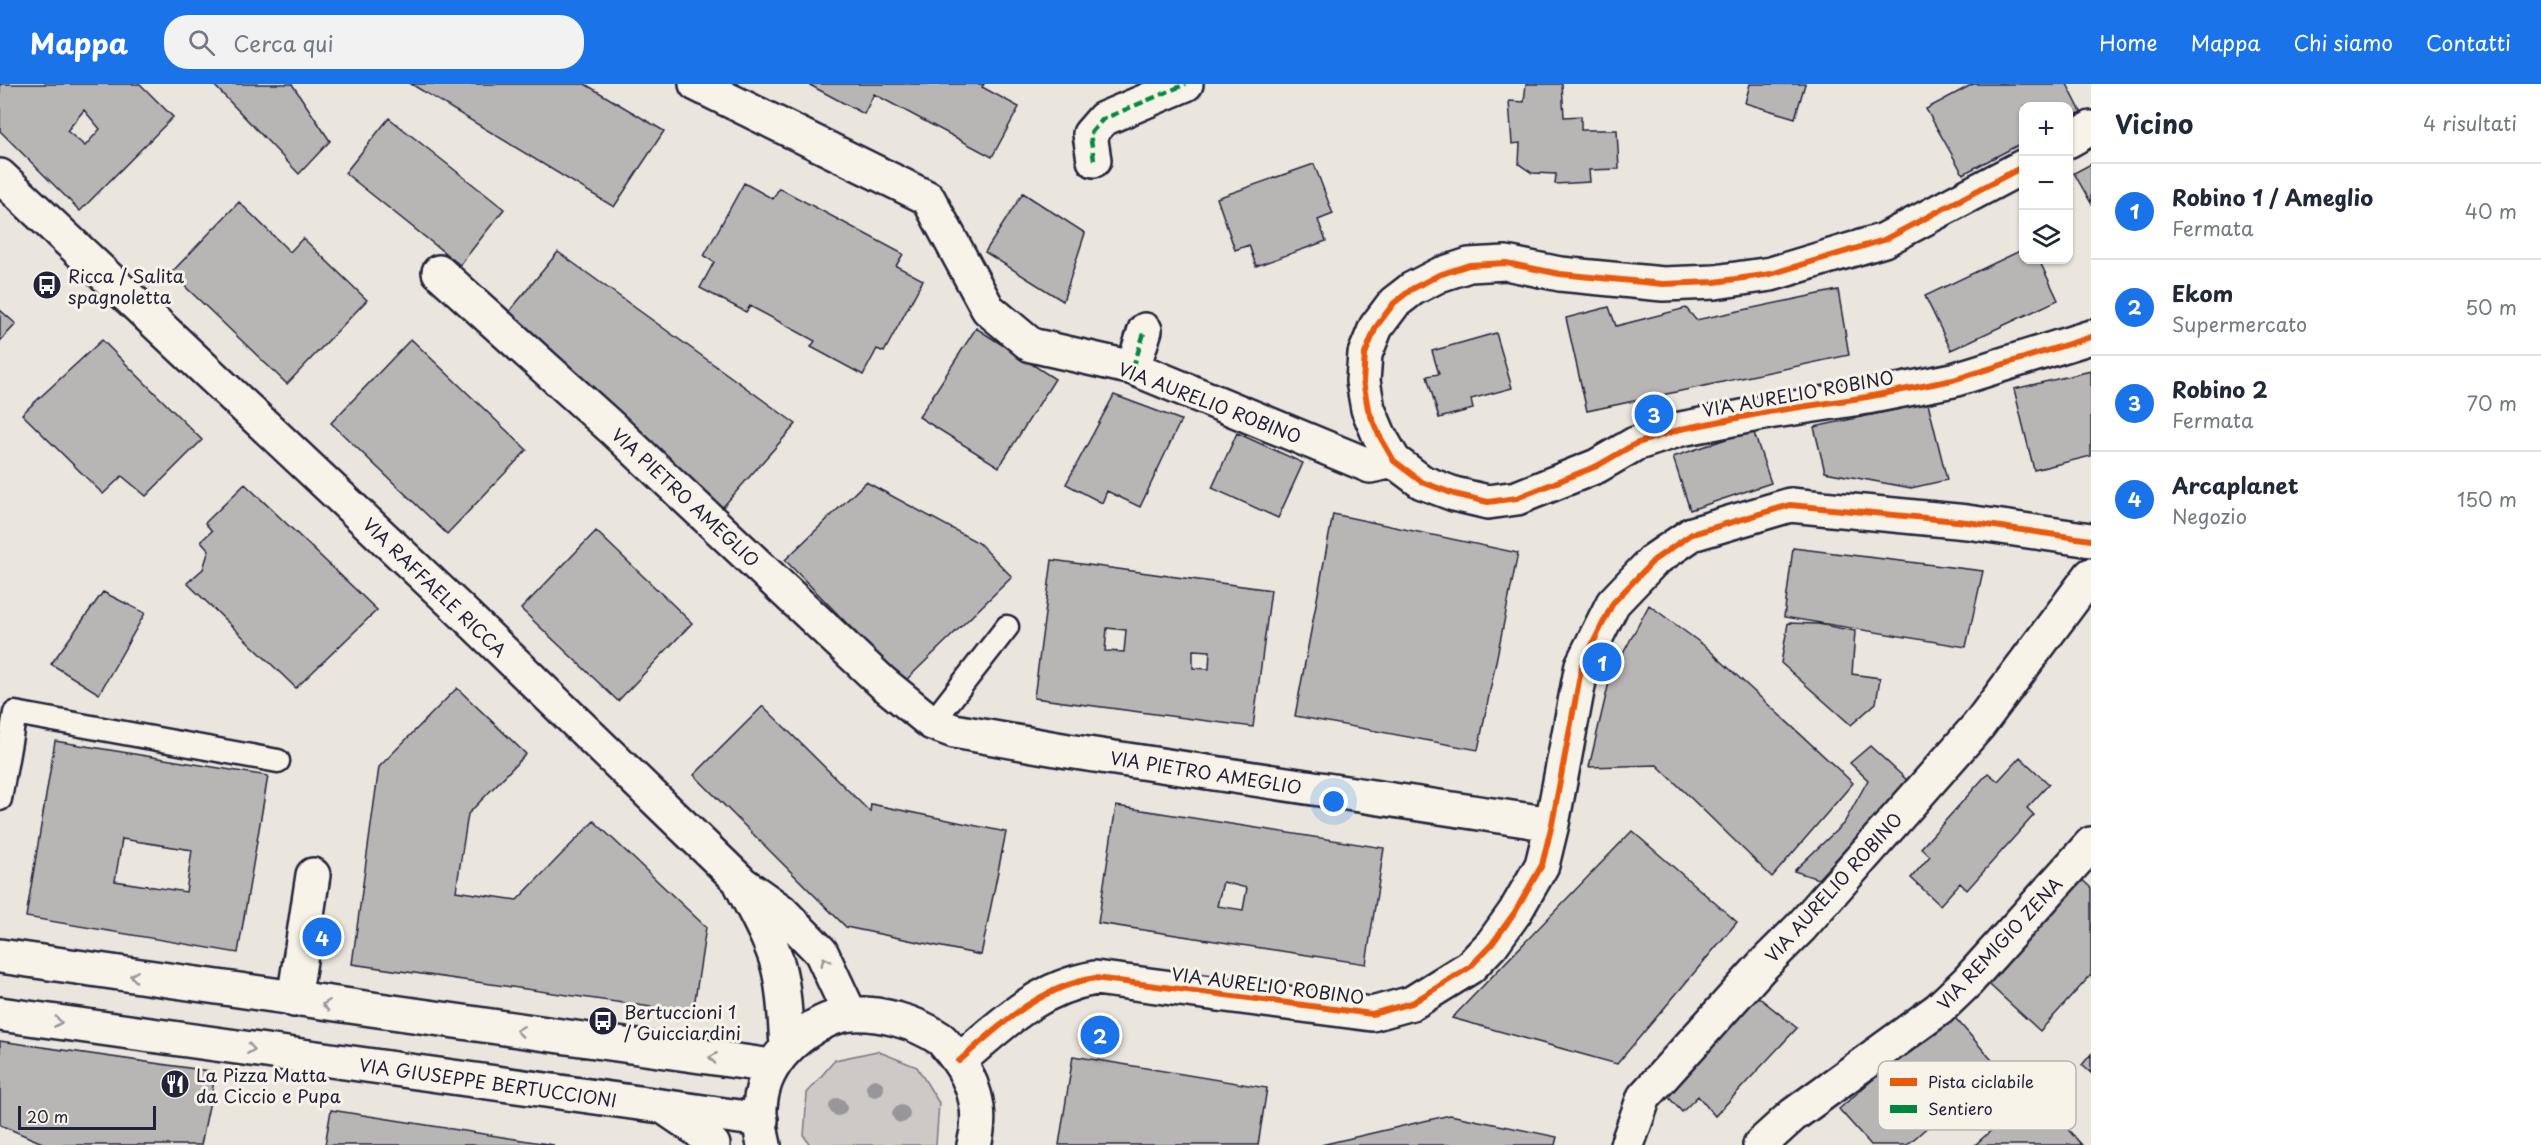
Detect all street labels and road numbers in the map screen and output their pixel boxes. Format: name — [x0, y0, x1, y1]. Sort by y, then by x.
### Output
street label: VIA AURELIO ROBINO — [1115, 355, 1305, 449]
street label: VIA AURELIO ROBINO — [1700, 363, 1896, 423]
street label: VIA PIETRO AMEGLIO — [606, 421, 766, 573]
street label: VIA RAFFAELE RICCA — [357, 511, 513, 663]
street label: VIA PIETRO AMEGLIO — [1108, 744, 1304, 800]
street label: VIA AURELIO ROBINO — [1758, 806, 1908, 968]
street label: VIA REMIGIO ZENA — [1930, 870, 2068, 1016]
street label: VIA AURELIO ROBINO — [1170, 960, 1366, 1010]
street label: VIA GIUSEPPE BERTUCCIONI — [357, 1051, 619, 1113]

